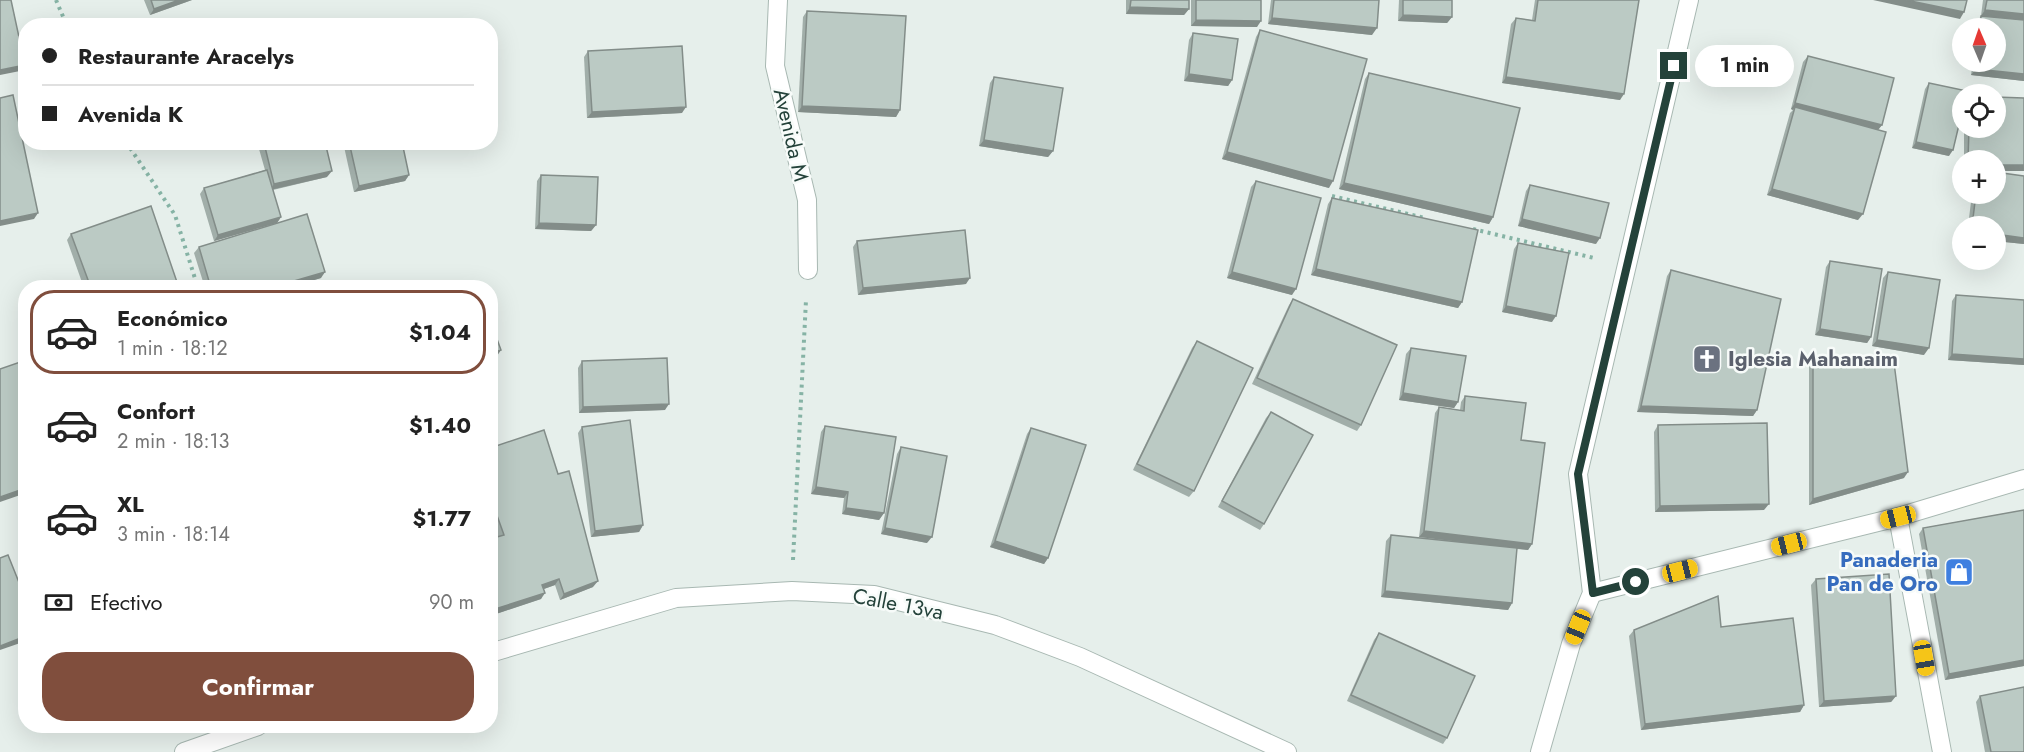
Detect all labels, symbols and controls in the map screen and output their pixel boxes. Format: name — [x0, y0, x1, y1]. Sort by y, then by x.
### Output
north arrow — [1952, 18, 2006, 72]
map controls — [1952, 18, 2006, 270]
text: Restaurante Aracelys — [78, 40, 294, 72]
callout: 1 min — [1695, 45, 1794, 87]
text: 1 min — [1720, 51, 1769, 80]
route end — [1660, 52, 1687, 79]
button: locate — [1952, 84, 2006, 138]
street label: Avenida M — [766, 86, 816, 184]
text: Avenida K — [78, 98, 183, 130]
button: + — [1952, 150, 2006, 204]
button: − — [1952, 216, 2006, 270]
text: Económico — [117, 302, 228, 334]
icon: car — [45, 305, 99, 359]
text: $1.04 — [409, 316, 471, 348]
text: 1 min · 18:12 — [117, 334, 228, 363]
church icon: Iglesia Mahanaim — [1691, 343, 1723, 375]
place label: Iglesia Mahanaim — [1728, 344, 1898, 374]
text: Confort — [117, 395, 195, 427]
icon: car — [45, 398, 99, 452]
text: $1.40 — [409, 409, 471, 441]
text: 2 min · 18:13 — [117, 427, 230, 456]
text: XL — [117, 488, 144, 520]
icon: car — [45, 491, 99, 545]
text: $1.77 — [413, 502, 471, 534]
car — [1878, 504, 1918, 530]
text: 3 min · 18:14 — [117, 520, 230, 549]
car — [1769, 531, 1809, 557]
place label: Panaderia Pan de Oro — [1827, 545, 1938, 599]
shop icon: Panaderia Pan de Oro — [1943, 556, 1975, 588]
car — [1660, 558, 1700, 584]
route start — [1622, 568, 1649, 595]
street label: Calle 13va — [850, 581, 946, 627]
icon: cash — [42, 586, 75, 619]
text: Efectivo — [90, 586, 163, 618]
text: 90 m — [429, 588, 474, 617]
car — [1563, 607, 1593, 647]
car — [1912, 639, 1936, 677]
button: Confirmar — [42, 652, 474, 721]

